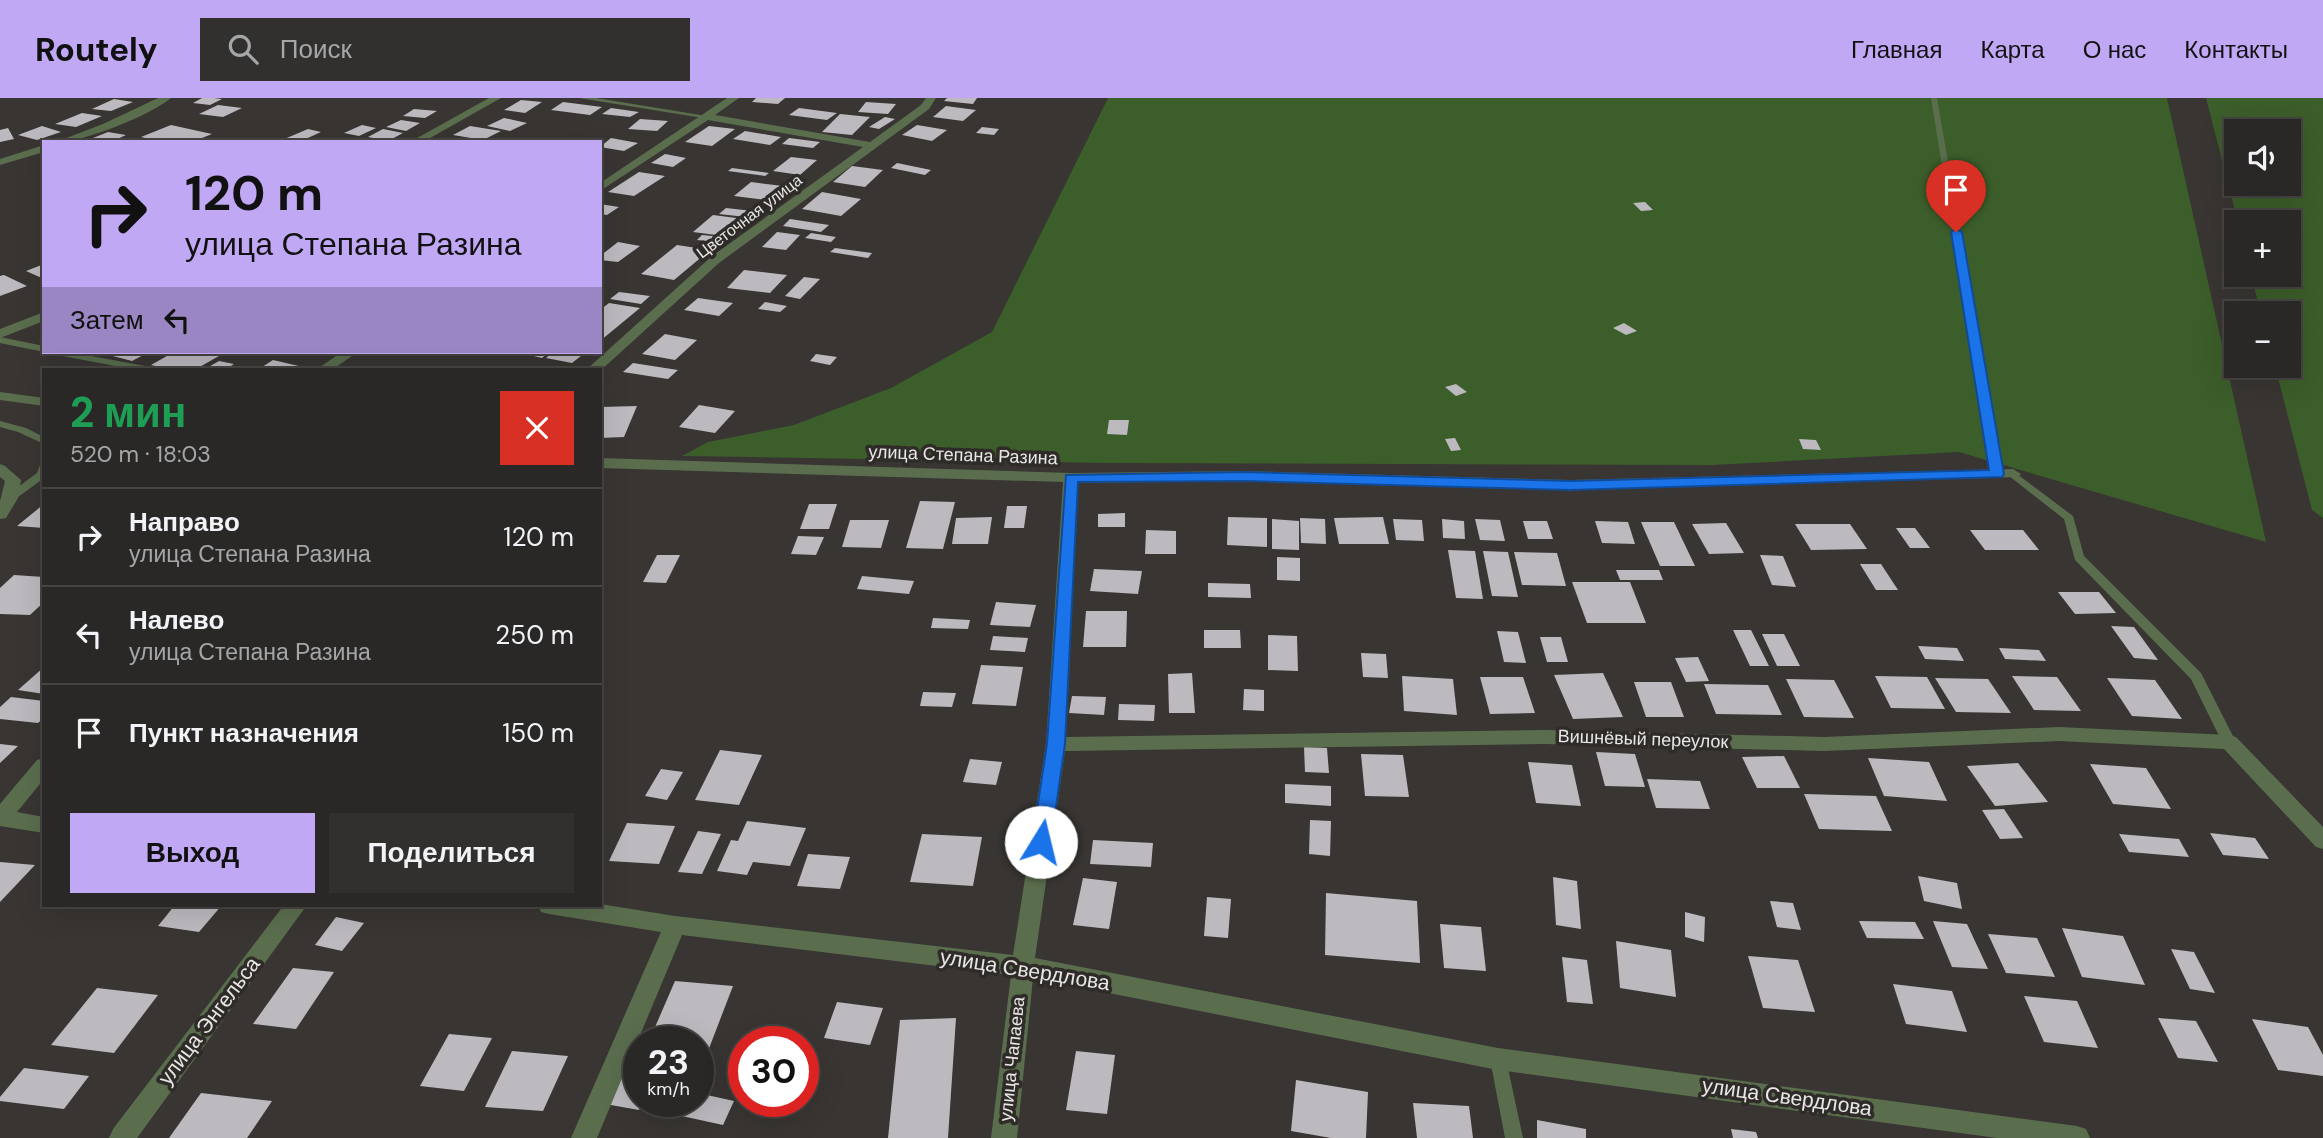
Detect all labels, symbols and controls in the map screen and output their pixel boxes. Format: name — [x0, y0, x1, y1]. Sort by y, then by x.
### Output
search box — [200, 18, 690, 81]
text: Routely — [35, 28, 158, 71]
icon: search — [224, 30, 262, 68]
text: Поиск — [280, 32, 352, 66]
text: Главная — [1851, 34, 1942, 65]
text: Карта — [1980, 34, 2045, 65]
text: О нас — [2083, 34, 2146, 65]
text: Контакты — [2184, 34, 2288, 65]
map controls — [2224, 119, 2301, 378]
button: sound — [2224, 119, 2301, 196]
pin — [1926, 160, 1986, 232]
text: 120 m — [185, 161, 323, 225]
icon: right — [70, 168, 161, 259]
street label: Цветочная улица — [692, 170, 806, 263]
icon: arrive — [1937, 171, 1975, 209]
button: + — [2224, 210, 2301, 287]
text: улица Степана Разина — [185, 223, 522, 265]
icon: left — [158, 301, 196, 339]
button: − — [2224, 301, 2301, 378]
text: Затем — [70, 303, 144, 337]
text: 2 мин — [70, 385, 186, 440]
button: close — [500, 391, 574, 465]
text: 520 m · 18:03 — [70, 439, 211, 469]
street label: улица Степана Разина — [868, 440, 1059, 470]
text: Направо — [129, 505, 240, 539]
icon: right — [70, 518, 108, 556]
text: 120 m — [503, 520, 574, 554]
text: улица Степана Разина — [129, 539, 371, 569]
text: Налево — [129, 603, 224, 637]
icon: left — [70, 616, 108, 654]
text: 250 m — [495, 618, 574, 652]
text: улица Степана Разина — [129, 637, 371, 667]
icon: arrive — [70, 714, 108, 752]
text: Пункт назначения — [129, 716, 359, 750]
text: 150 m — [502, 716, 574, 750]
street label: Вишнёвый переулок — [1557, 724, 1729, 754]
position arrow — [1004, 805, 1078, 879]
button: Выход — [70, 813, 315, 893]
button: Поделиться — [329, 813, 574, 893]
street label: улица Свердлова — [938, 943, 1112, 997]
street label: улица Энгельса — [152, 951, 267, 1091]
street label: улица Чапаева — [994, 994, 1031, 1123]
speed limit sign: 30 — [728, 1026, 819, 1117]
text: 23 — [648, 1039, 689, 1085]
street label: улица Свердлова — [1700, 1071, 1874, 1123]
text: km/h — [647, 1077, 690, 1101]

